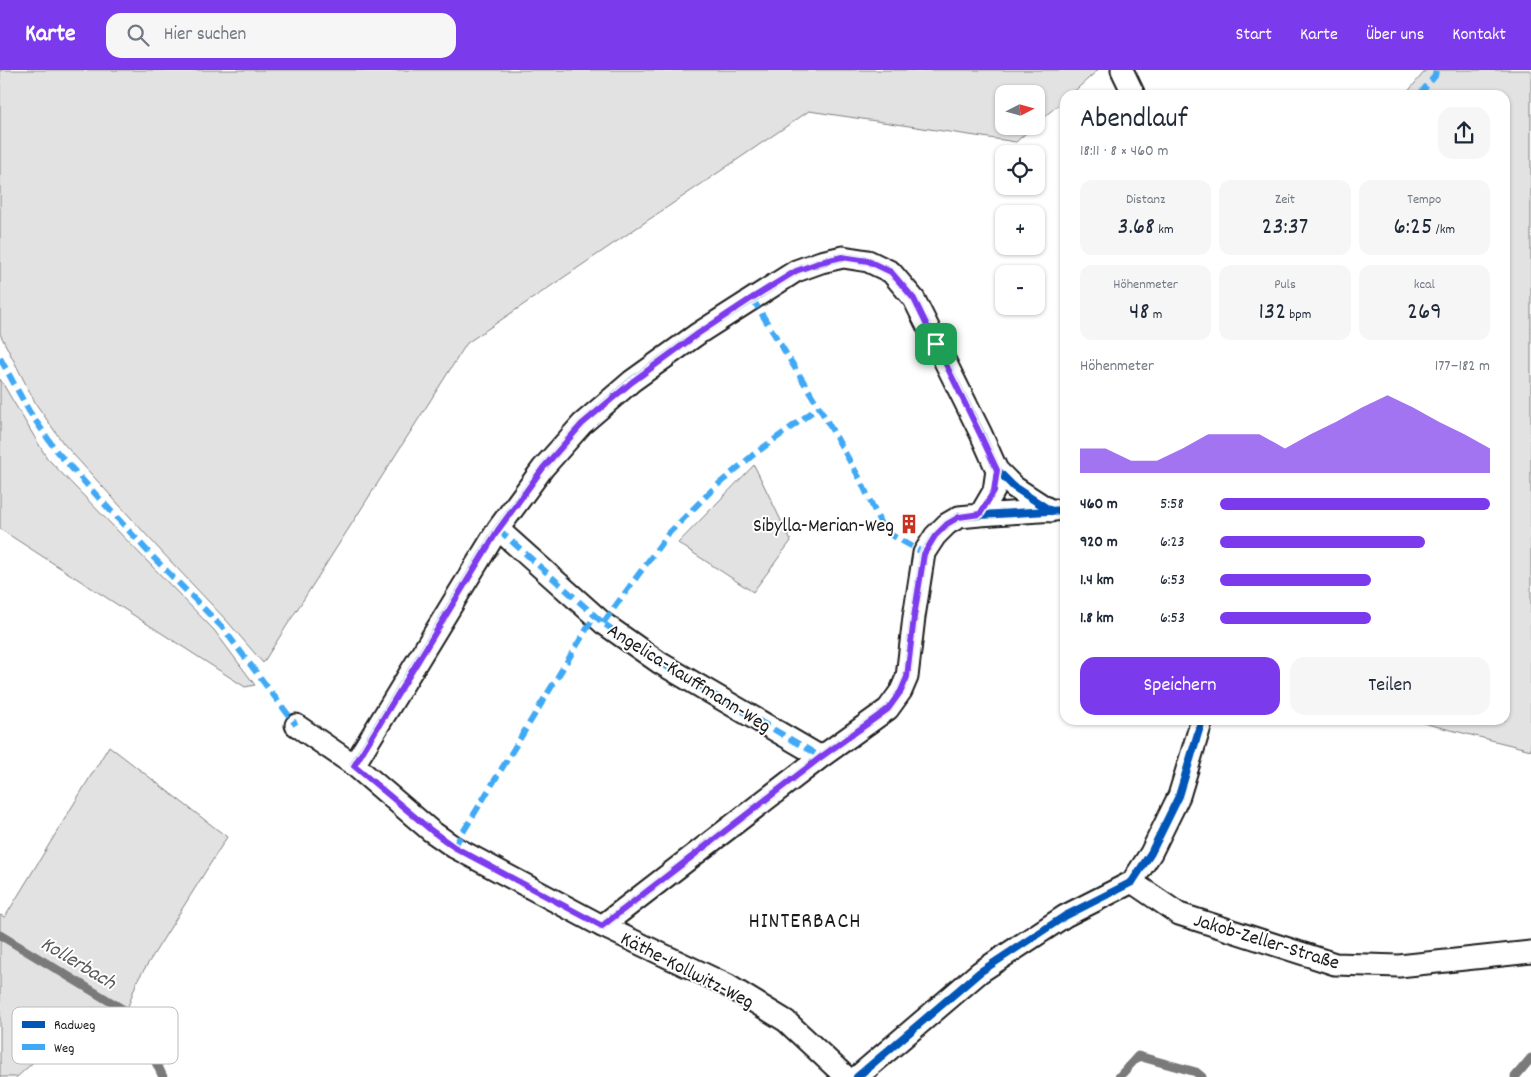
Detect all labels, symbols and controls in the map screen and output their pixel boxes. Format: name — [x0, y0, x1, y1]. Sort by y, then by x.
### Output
search box — [106, 13, 456, 58]
text: Karte — [25, 18, 76, 52]
icon: search — [124, 21, 152, 49]
text: Hier suchen — [164, 22, 246, 49]
text: Start — [1236, 23, 1272, 48]
text: Karte — [1300, 23, 1338, 48]
text: Über uns — [1366, 23, 1424, 48]
text: Kontakt — [1452, 23, 1506, 48]
north arrow — [995, 85, 1045, 135]
map controls — [995, 85, 1045, 315]
text: Abendlauf — [1080, 101, 1188, 141]
button: share — [1438, 107, 1490, 159]
text: 18:11 · 8 × 460 m — [1080, 140, 1168, 163]
button: locate — [995, 145, 1045, 195]
text: Distanz — [1126, 190, 1165, 210]
text: Zeit — [1275, 190, 1295, 210]
text: Tempo — [1407, 190, 1441, 210]
button: + — [995, 205, 1045, 255]
text: 3.68 — [1118, 210, 1155, 246]
text: 23:37 — [1262, 210, 1308, 246]
text: 6:25 — [1394, 210, 1432, 246]
text: km — [1155, 220, 1174, 240]
text: /km — [1432, 220, 1455, 240]
button: − — [995, 265, 1045, 315]
text: Höhenmeter — [1113, 275, 1178, 295]
text: Puls — [1274, 275, 1296, 295]
text: kcal — [1414, 275, 1435, 295]
text: 48 — [1129, 295, 1149, 331]
text: 132 — [1259, 295, 1286, 331]
text: 269 — [1407, 295, 1442, 331]
text: m — [1149, 305, 1162, 325]
text: bpm — [1286, 305, 1311, 325]
pin — [915, 323, 957, 365]
icon: arrive — [922, 330, 950, 358]
text: Höhenmeter — [1080, 355, 1154, 378]
text: 177–182 m — [1435, 355, 1490, 378]
text: 460 m — [1080, 493, 1118, 516]
text: 5:58 — [1160, 493, 1184, 516]
place label: Sibylla-Merian-Weg — [753, 513, 894, 541]
building icon: Sibylla-Merian-Weg — [898, 513, 920, 535]
text: 920 m — [1080, 531, 1118, 554]
text: 6:23 — [1160, 531, 1185, 554]
text: 1.4 km — [1080, 569, 1114, 592]
text: 6:53 — [1160, 569, 1185, 592]
text: 1.8 km — [1080, 607, 1114, 630]
text: 6:53 — [1160, 607, 1185, 630]
street label: Angelica-Kauffmann-Weg — [601, 618, 776, 741]
button: Speichern — [1080, 657, 1280, 715]
button: Teilen — [1290, 657, 1490, 715]
district label: HINTERBACH — [748, 907, 862, 938]
street label: Jakob-Zeller-Straße — [1190, 907, 1342, 978]
street label: Käthe-Kollwitz-Weg — [615, 926, 758, 1017]
water label: Kollerbach — [34, 930, 122, 1000]
legend — [12, 1007, 178, 1064]
text: Radweg — [54, 1016, 95, 1036]
text: Weg — [54, 1039, 74, 1059]

